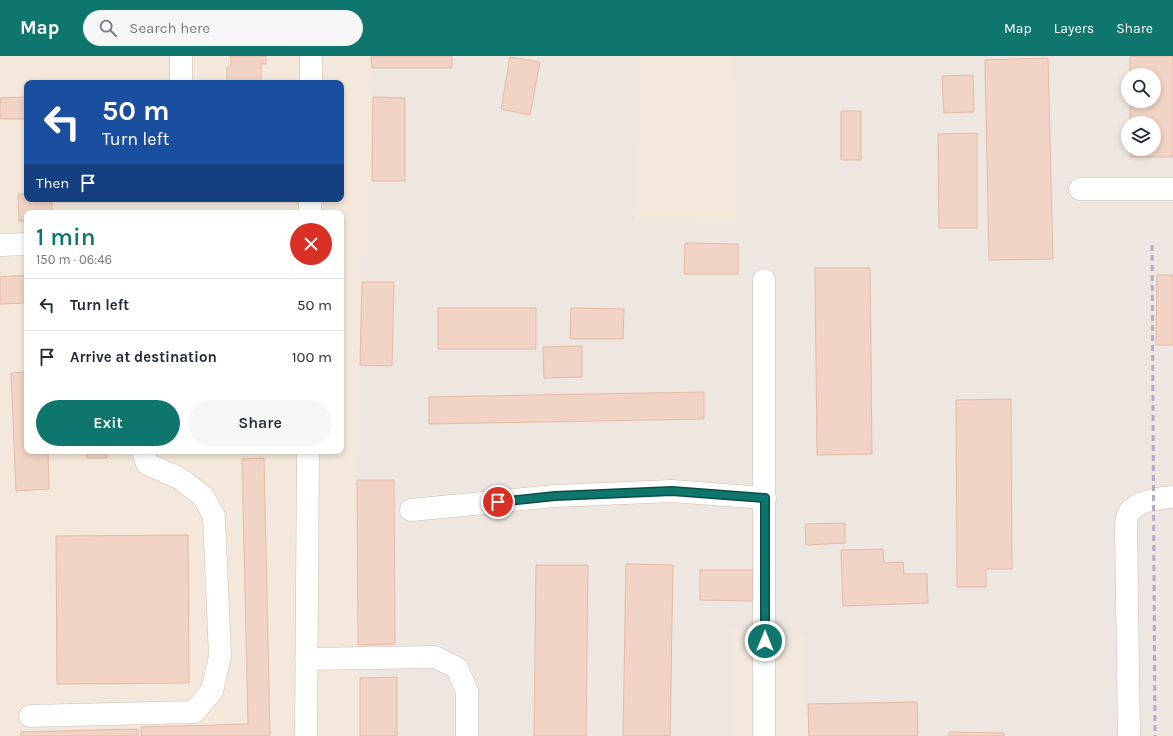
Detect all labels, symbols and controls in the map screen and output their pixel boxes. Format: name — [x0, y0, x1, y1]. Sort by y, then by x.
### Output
search box — [83, 10, 363, 46]
text: Map — [20, 17, 59, 39]
icon: search — [97, 17, 119, 39]
text: Search here — [129, 19, 210, 37]
text: Map — [1004, 20, 1032, 37]
text: Layers — [1054, 20, 1094, 37]
text: Share — [1116, 20, 1153, 37]
map controls — [1121, 68, 1161, 156]
button: search — [1121, 68, 1161, 108]
text: 50 m — [102, 94, 170, 127]
icon: left — [36, 96, 88, 148]
button: layers — [1121, 116, 1161, 156]
text: Turn left — [102, 128, 170, 150]
icon: arrive — [77, 172, 99, 194]
text: Then — [36, 174, 69, 192]
text: 1 min — [36, 223, 96, 251]
button: close — [290, 223, 332, 265]
text: 150 m · 06:46 — [36, 252, 112, 267]
icon: left — [36, 294, 58, 316]
text: Turn left — [70, 296, 129, 314]
text: 50 m — [297, 296, 332, 314]
icon: arrive — [36, 346, 58, 368]
text: Arrive at destination — [70, 348, 217, 366]
text: 100 m — [292, 348, 332, 366]
button: Exit — [36, 400, 180, 446]
button: Share — [188, 400, 332, 446]
pin — [481, 485, 515, 519]
icon: arrive — [487, 491, 509, 513]
position arrow — [744, 620, 786, 662]

